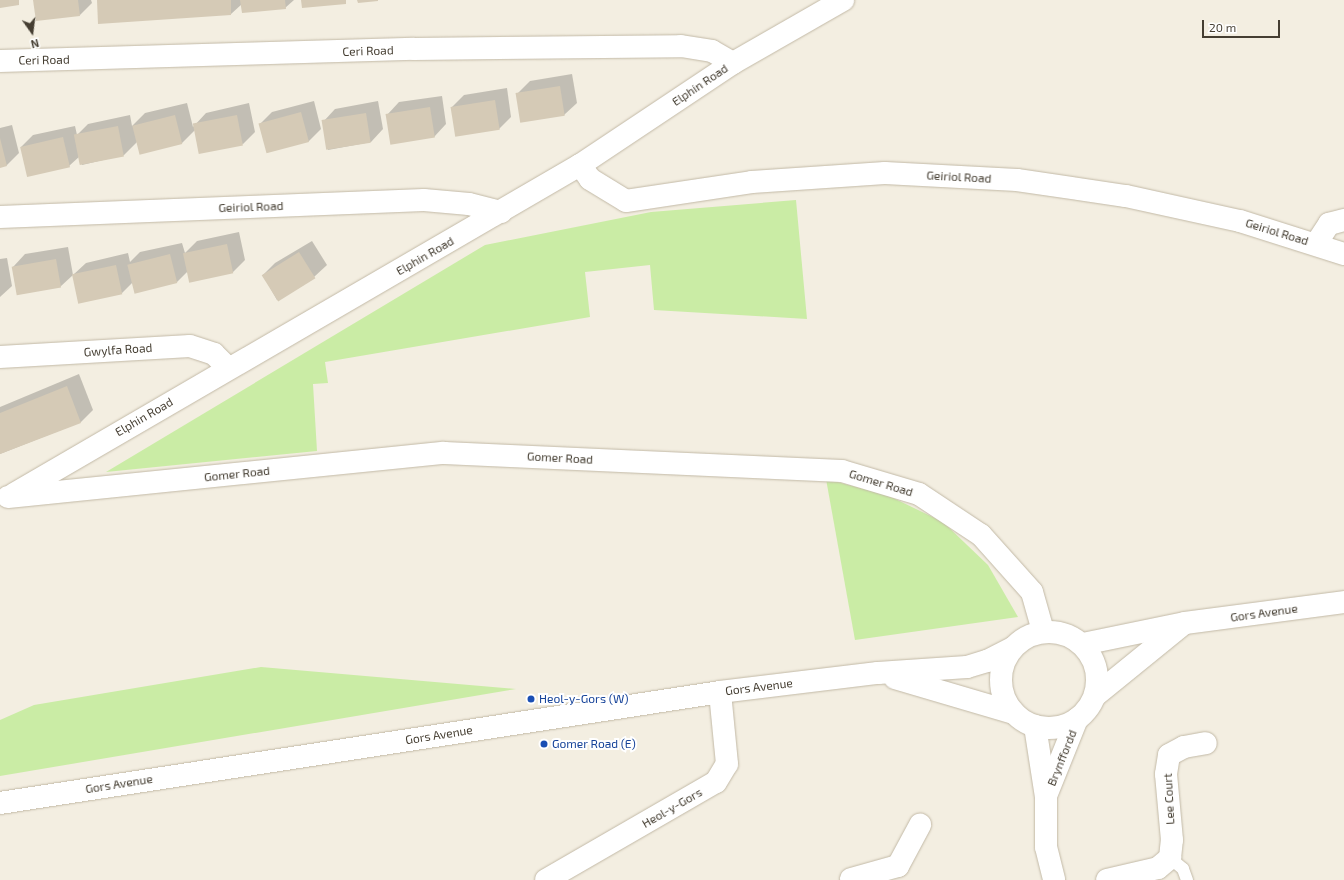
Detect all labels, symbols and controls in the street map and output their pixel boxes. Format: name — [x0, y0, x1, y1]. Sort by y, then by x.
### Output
north arrow — [12, 12, 52, 52]
scale bar — [1204, 12, 1282, 38]
text: 20 m — [1209, 20, 1236, 34]
text: N — [30, 37, 40, 51]
street label: Ceri Road — [342, 43, 394, 59]
street label: Ceri Road — [18, 52, 70, 68]
street label: Elphin Road — [669, 61, 731, 109]
street label: Geiriol Road — [926, 168, 992, 186]
street label: Geiriol Road — [218, 199, 284, 215]
street label: Geiriol Road — [1244, 216, 1310, 248]
street label: Elphin Road — [393, 234, 457, 278]
street label: Gwylfa Road — [83, 340, 153, 360]
street label: Elphin Road — [112, 395, 176, 439]
street label: Gomer Road — [526, 449, 594, 467]
street label: Gomer Road — [203, 463, 271, 485]
street label: Gomer Road — [847, 466, 915, 500]
street label: Gors Avenue — [1229, 601, 1299, 625]
street label: Gors Avenue — [724, 676, 794, 698]
place label: Heol-y-Gors (W) — [539, 692, 629, 706]
marker: Heol-y-Gors (W) — [526, 694, 536, 704]
street label: Gors Avenue — [404, 723, 474, 747]
street label: Brynffordd — [1044, 728, 1080, 788]
place label: Gomer Road (E) — [552, 737, 636, 751]
marker: Gomer Road (E) — [539, 739, 549, 749]
street label: Gors Avenue — [84, 772, 154, 796]
street label: Lee Court — [1160, 773, 1178, 825]
street label: Heol-y-Gors — [639, 785, 705, 831]

